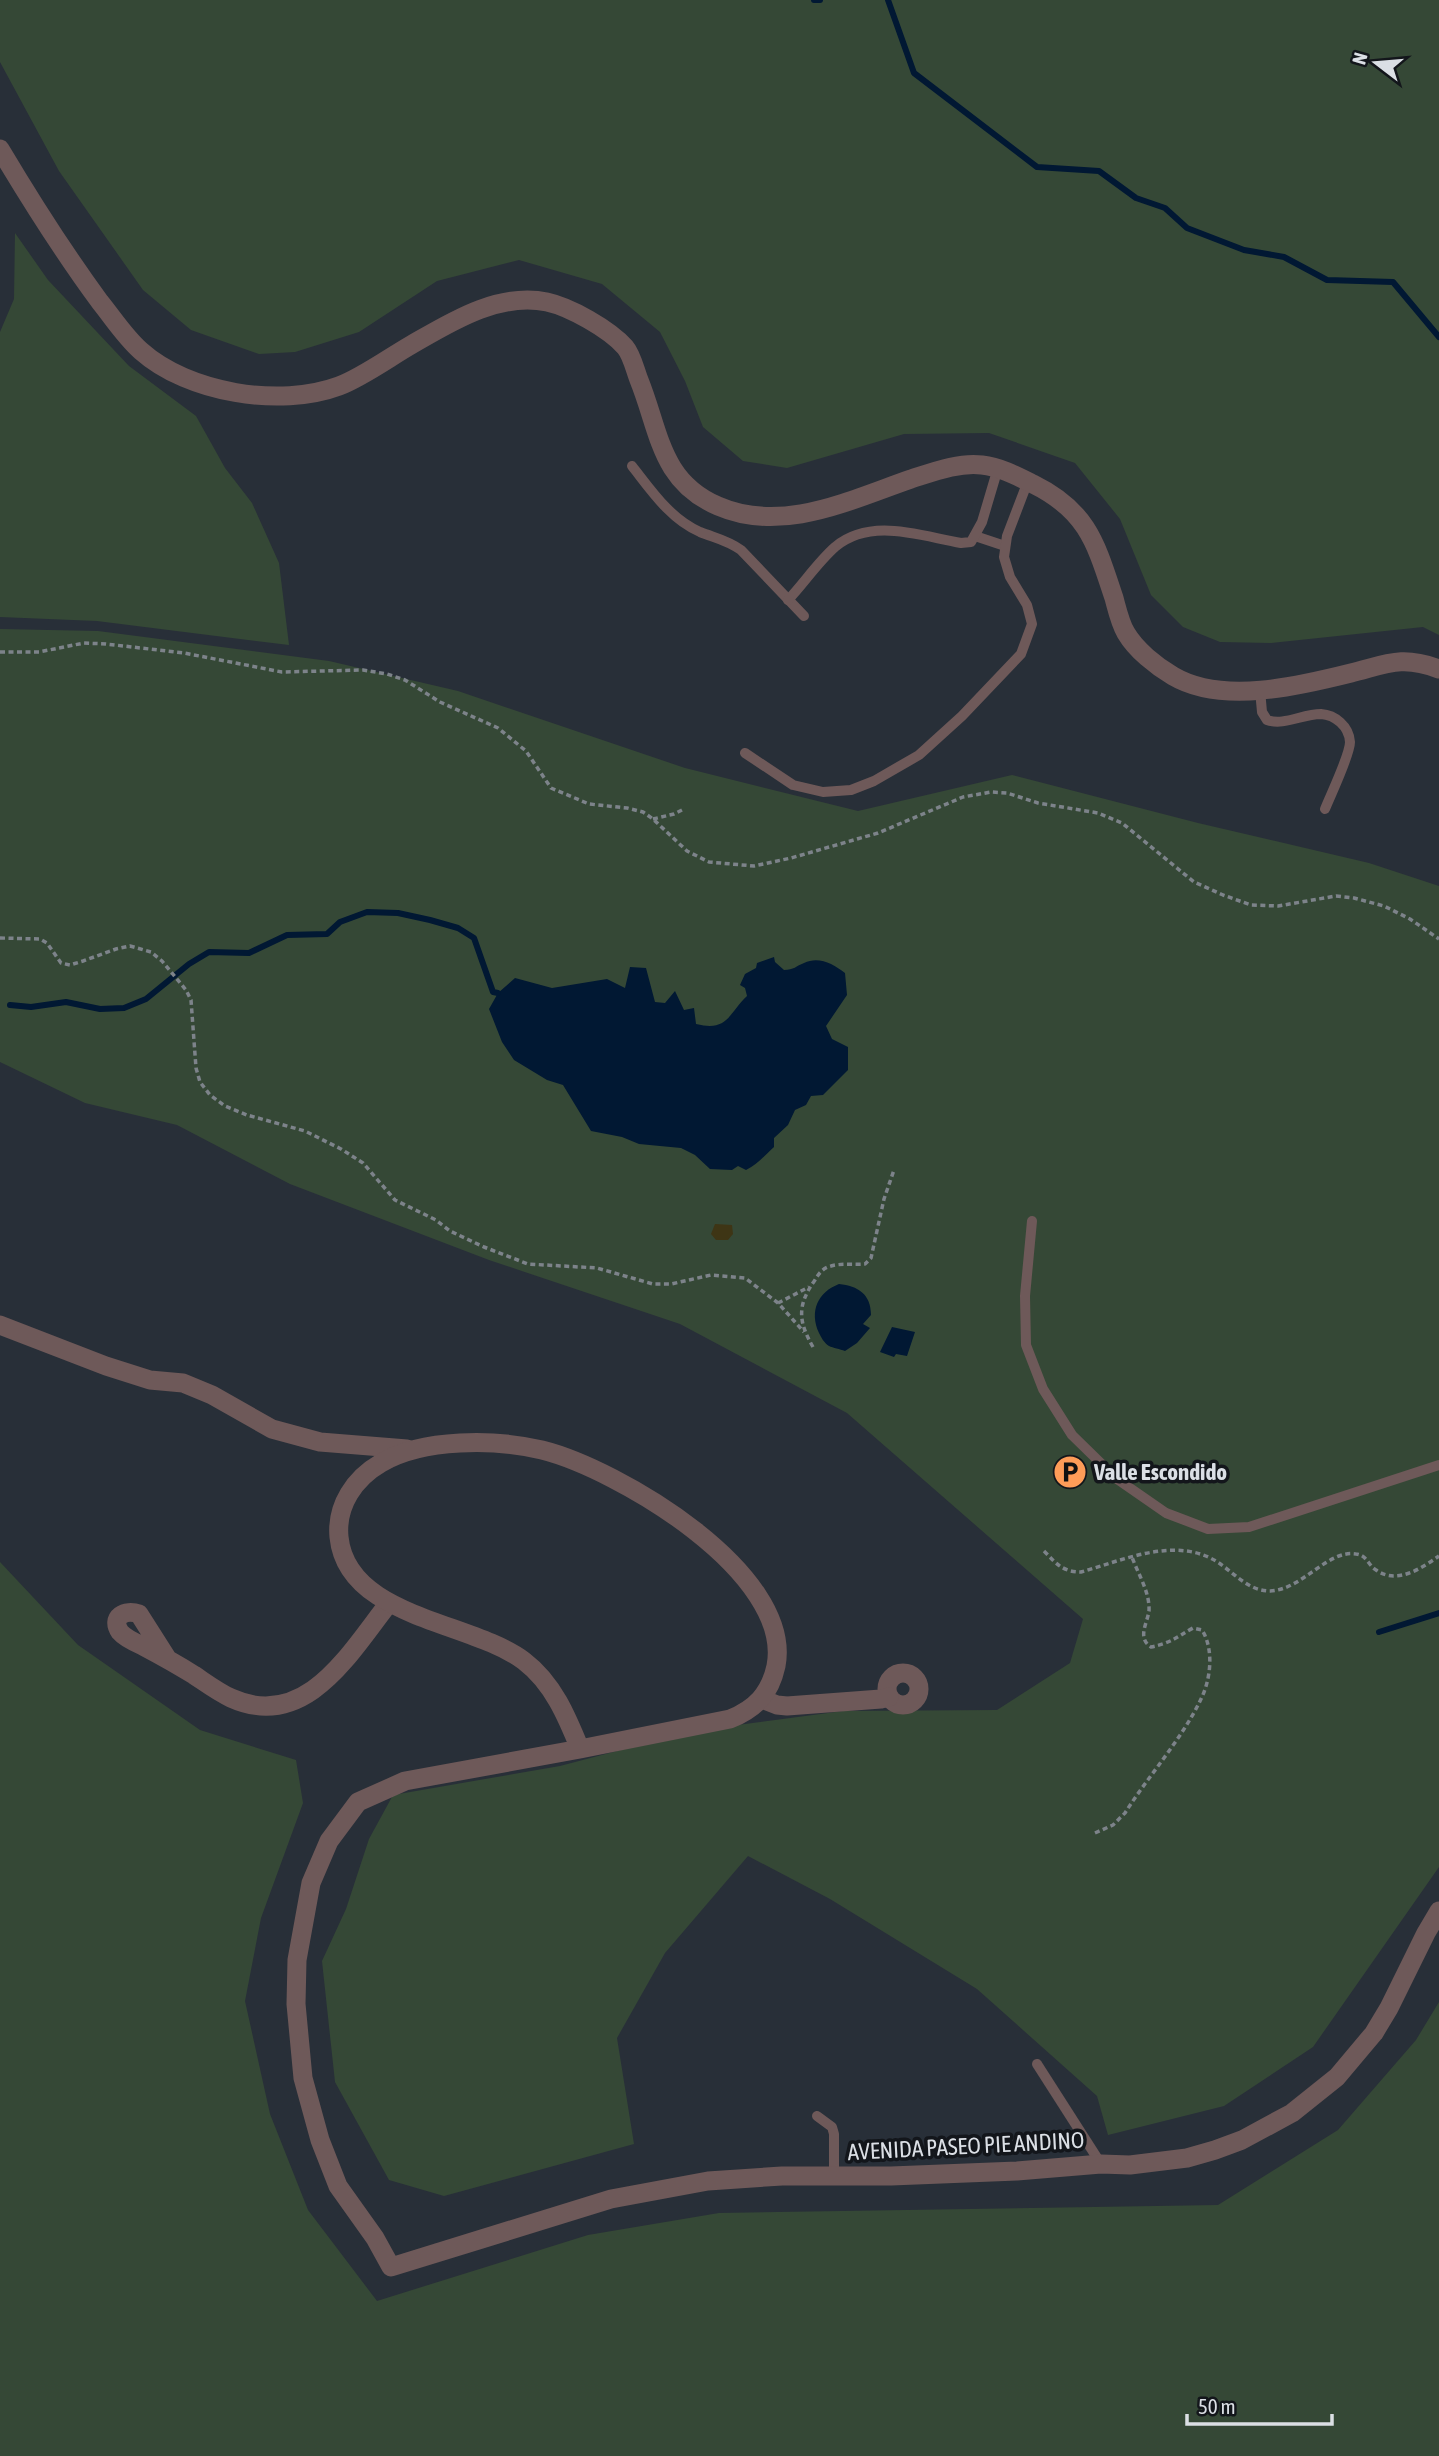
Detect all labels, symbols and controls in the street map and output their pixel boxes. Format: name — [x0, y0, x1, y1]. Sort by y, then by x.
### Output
north arrow — [1341, 28, 1411, 98]
text: N — [1348, 50, 1372, 67]
parking icon: Valle Escondido — [1051, 1453, 1089, 1491]
place label: Valle Escondido — [1093, 1459, 1227, 1485]
street label: AVENIDA PASEO PIE ANDINO — [847, 2127, 1085, 2165]
scale bar — [1187, 2382, 1332, 2426]
text: 50 m — [1198, 2394, 1236, 2418]

